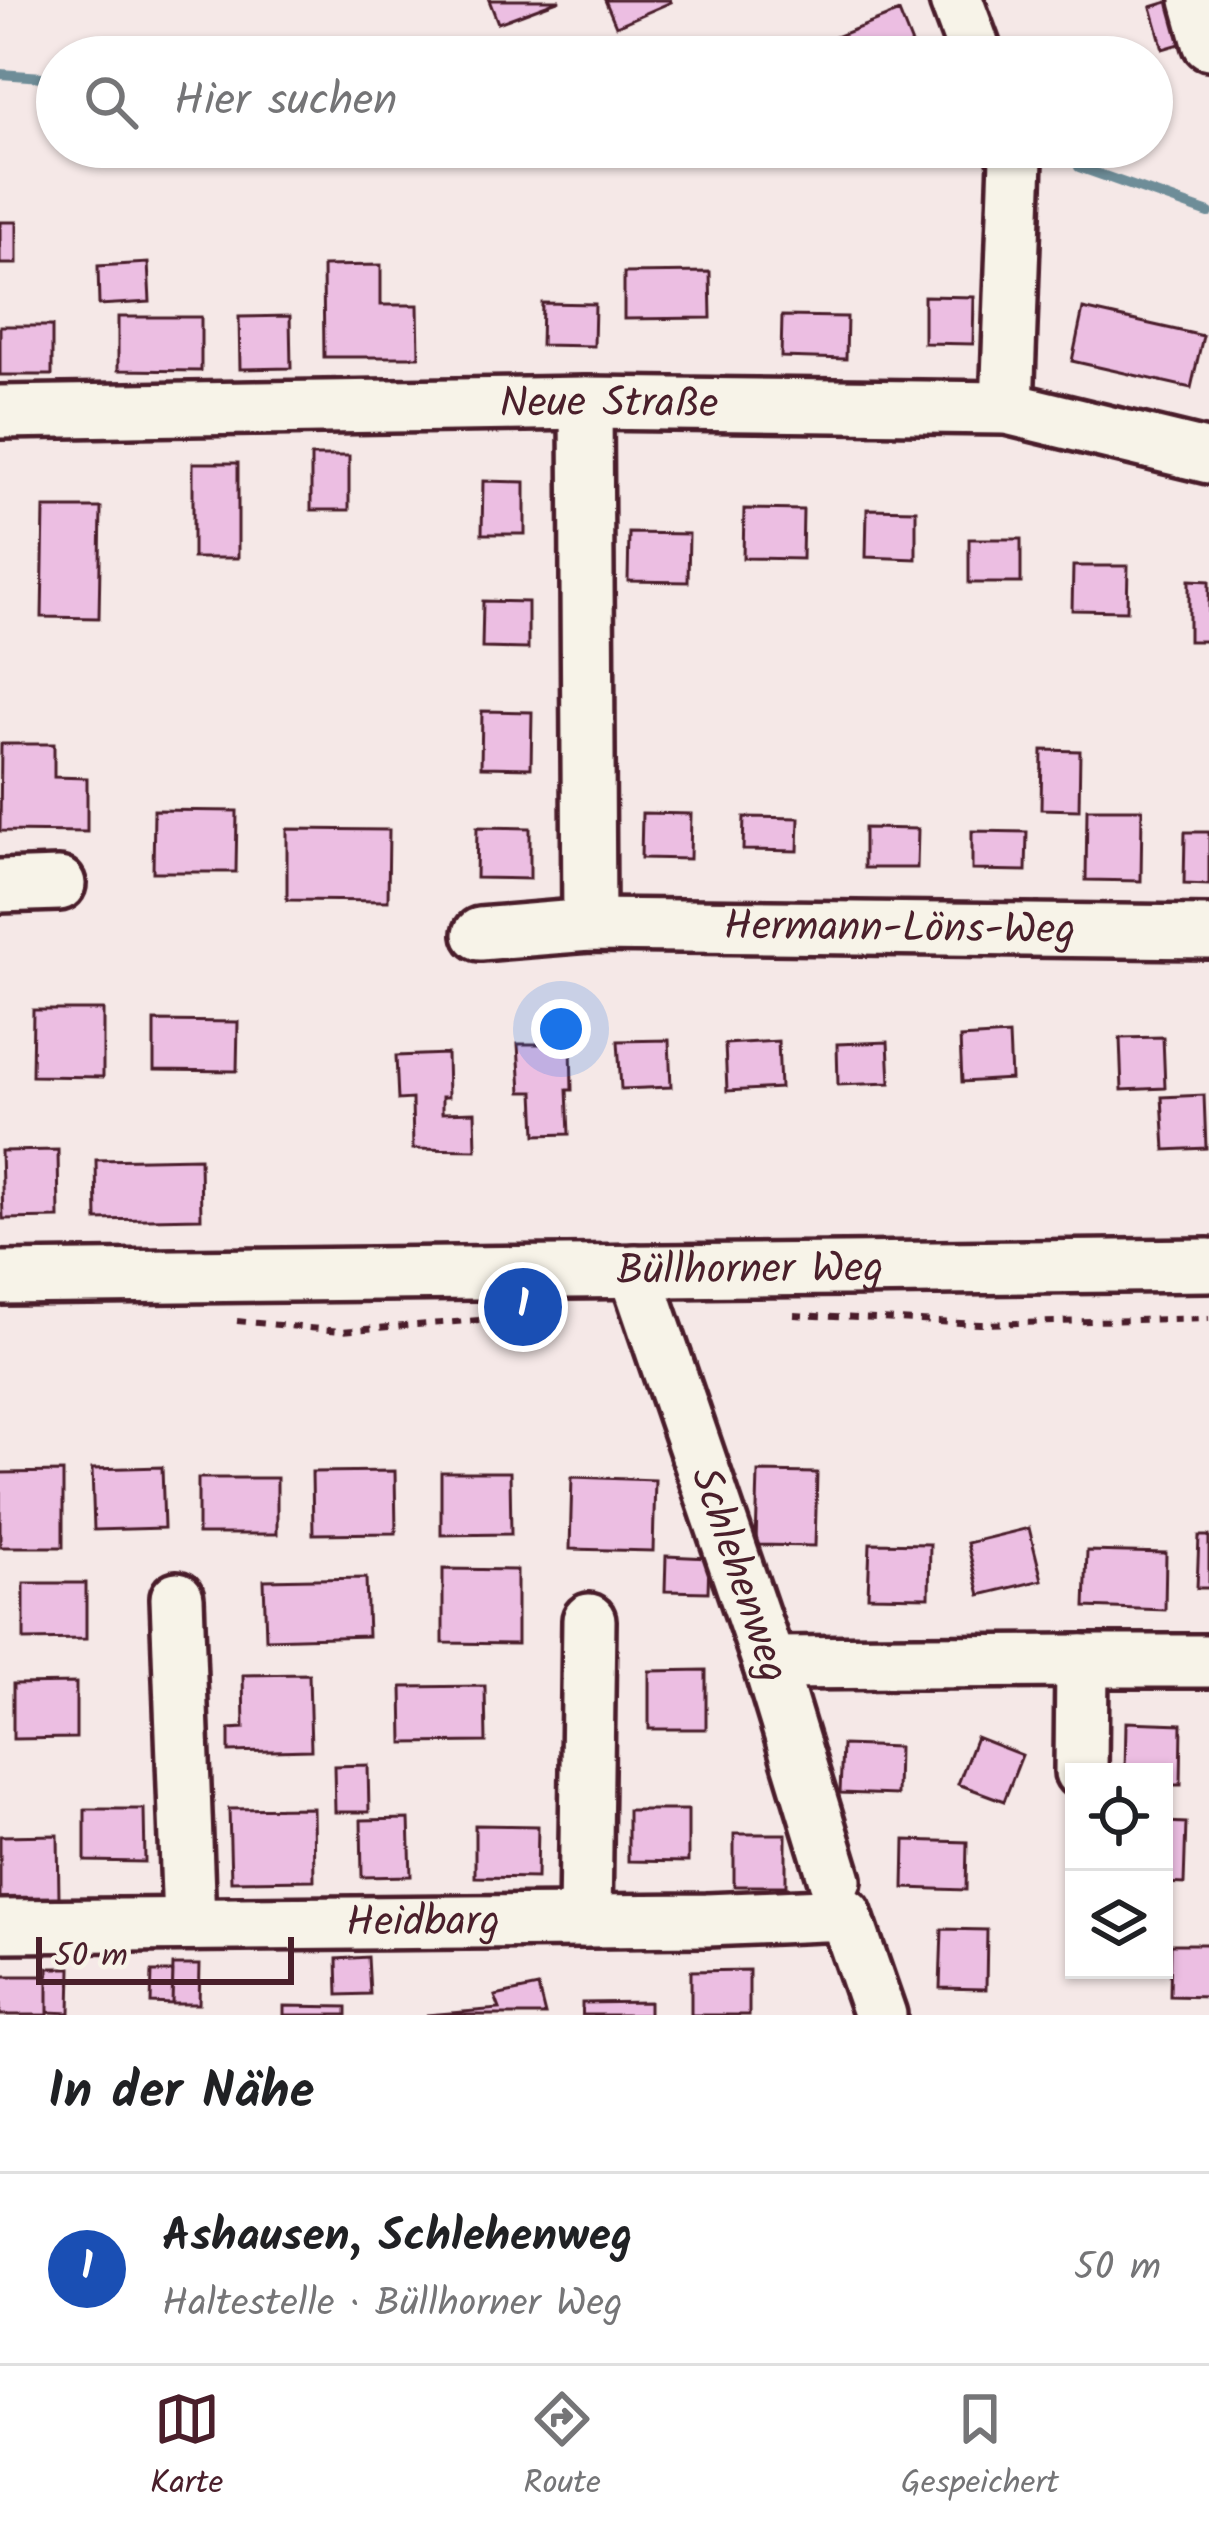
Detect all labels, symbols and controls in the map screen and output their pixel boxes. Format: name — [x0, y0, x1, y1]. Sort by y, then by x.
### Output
search box — [36, 36, 1173, 168]
text: Hier suchen — [174, 66, 397, 138]
icon: search — [78, 69, 144, 135]
street label: Neue Straße — [499, 370, 719, 438]
street label: Hermann-Löns-Weg — [724, 893, 1076, 964]
your location — [531, 999, 591, 1059]
street label: Büllhorner Weg — [616, 1235, 884, 1305]
pin: 1 — [484, 1262, 562, 1352]
street label: Schlehenweg — [671, 1458, 806, 1691]
map controls — [1065, 1763, 1173, 1979]
button: locate — [1065, 1763, 1173, 1871]
button: layers — [1065, 1871, 1173, 1979]
street label: Heidbarg — [346, 1888, 500, 1957]
scale bar — [36, 1931, 294, 1984]
text: 50 m — [54, 1931, 128, 1984]
text: In der Nähe — [48, 2053, 314, 2134]
text: Ashausen, Schlehenweg — [162, 2202, 632, 2274]
text: 1 — [81, 2238, 93, 2300]
text: 50 m — [1074, 2238, 1161, 2300]
text: Haltestelle · Büllhorner Weg — [162, 2274, 623, 2336]
tab: Karte — [150, 2386, 223, 2511]
tab: Route — [523, 2386, 601, 2511]
tab: Gespeichert — [901, 2386, 1059, 2511]

